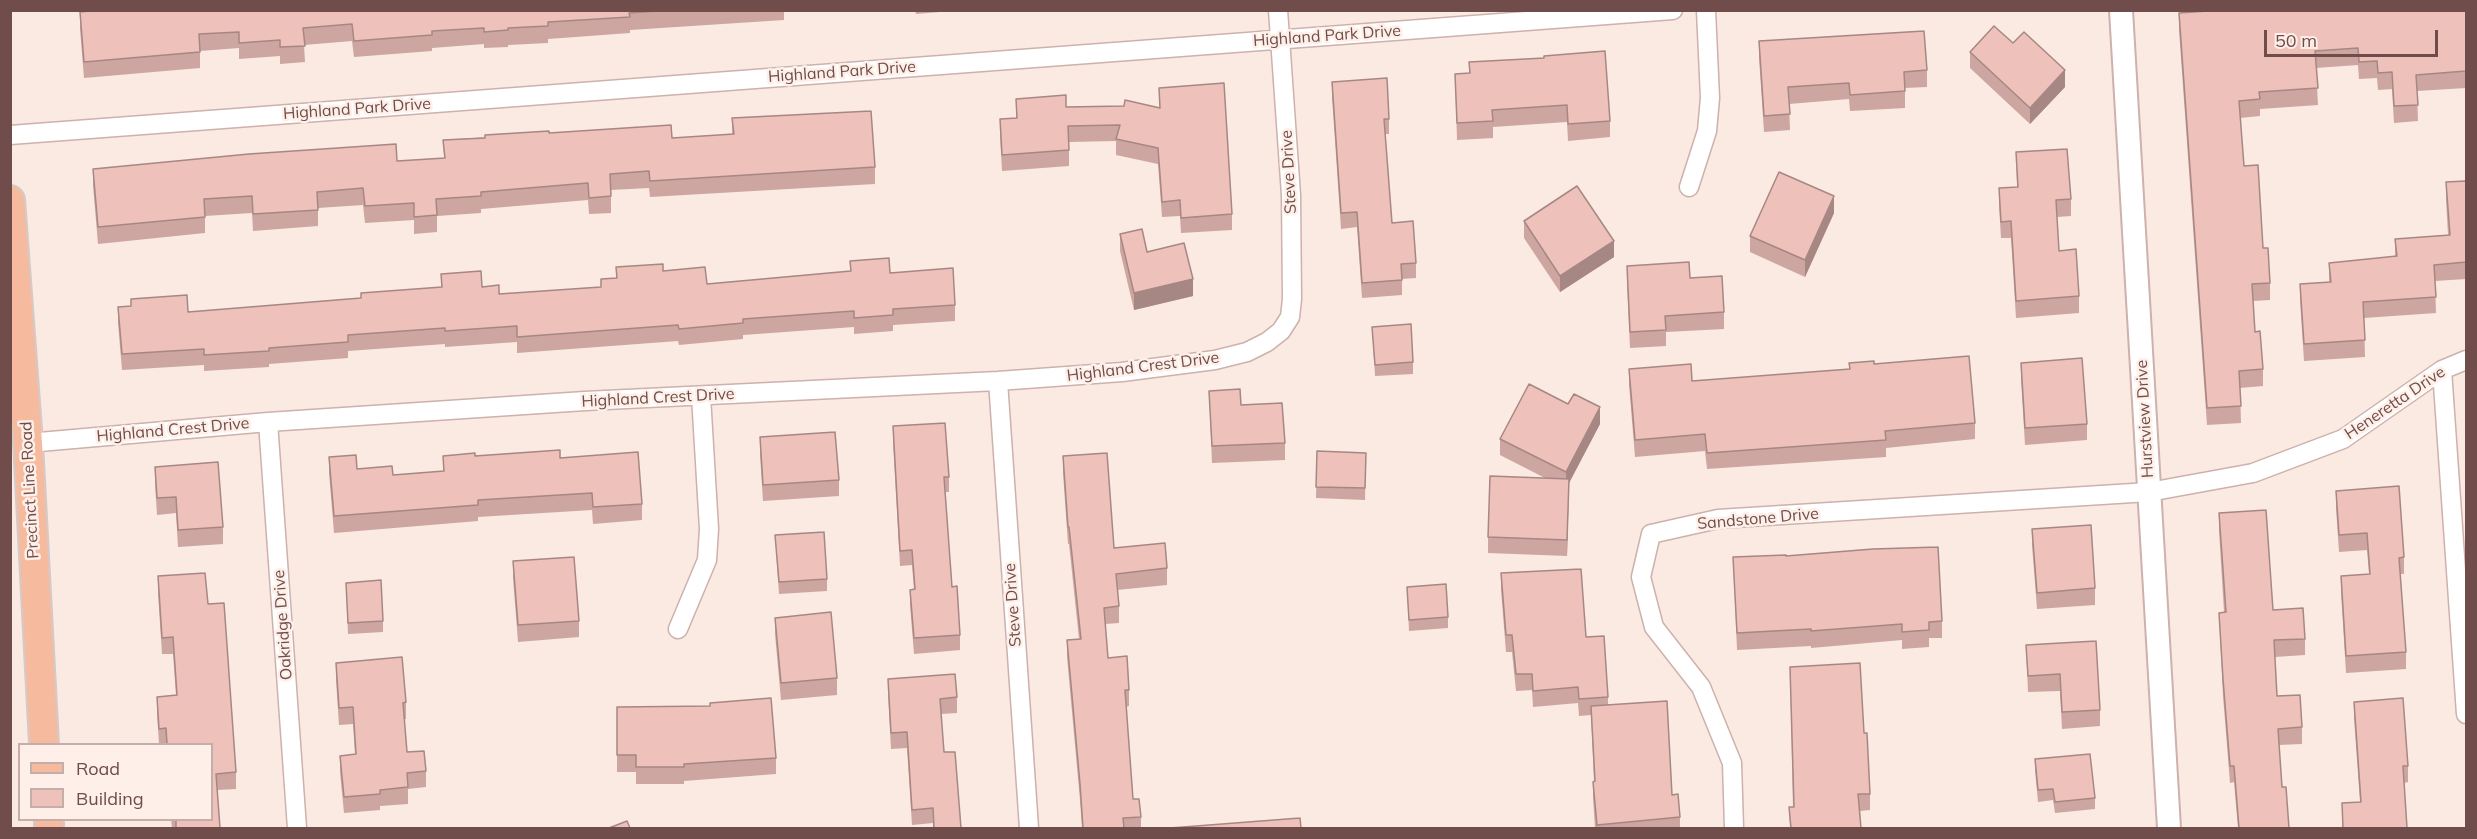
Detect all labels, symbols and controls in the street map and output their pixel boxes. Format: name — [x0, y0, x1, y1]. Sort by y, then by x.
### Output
scale bar — [2267, 18, 2441, 56]
street label: Highland Park Drive — [1252, 21, 1402, 51]
text: 50 m — [2275, 29, 2317, 52]
street label: Highland Park Drive — [767, 57, 917, 87]
street label: Highland Park Drive — [282, 94, 432, 124]
street label: Steve Drive — [1277, 130, 1301, 214]
street label: Highland Crest Drive — [1066, 348, 1220, 386]
street label: Hurstview Drive — [2132, 359, 2158, 479]
street label: Heneretta Drive — [2341, 362, 2449, 444]
street label: Highland Crest Drive — [581, 384, 735, 412]
street label: Highland Crest Drive — [96, 414, 250, 446]
street label: Precinct Line Road — [17, 421, 43, 559]
street label: Sandstone Drive — [1696, 504, 1820, 534]
street label: Steve Drive — [1000, 562, 1026, 648]
street label: Oakridge Drive — [270, 569, 296, 681]
legend — [18, 743, 213, 821]
text: Road — [76, 757, 120, 780]
text: Building — [76, 787, 144, 810]

